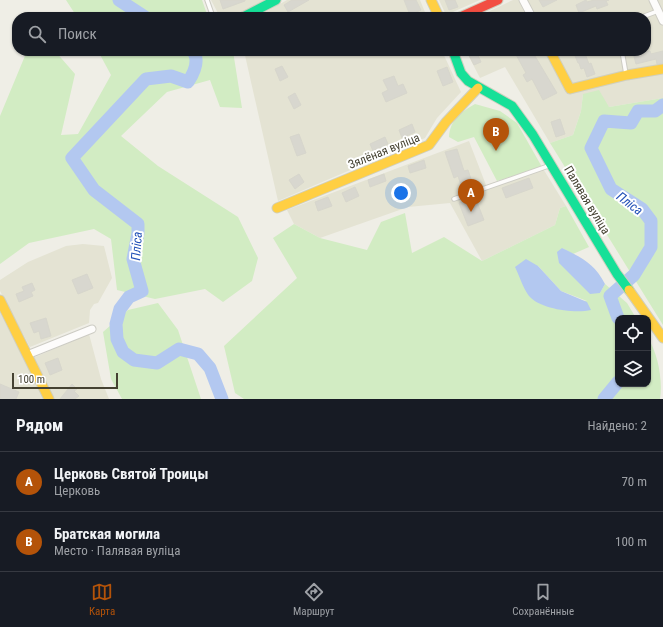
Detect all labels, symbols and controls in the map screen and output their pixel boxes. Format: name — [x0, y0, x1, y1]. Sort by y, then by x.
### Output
search box — [12, 12, 651, 56]
icon: search — [26, 23, 48, 45]
text: Поиск — [58, 25, 97, 43]
pin: B — [483, 118, 509, 151]
street label: Зялёная вуліца — [346, 130, 422, 172]
street label: Палявая вуліца — [561, 163, 613, 237]
pin: A — [458, 179, 484, 212]
your location — [391, 183, 411, 203]
water label: Пліса — [614, 189, 646, 218]
water label: Пліса — [128, 231, 145, 261]
map controls — [615, 315, 651, 387]
button: locate — [615, 315, 651, 351]
button: layers — [615, 351, 651, 387]
scale bar — [12, 371, 118, 390]
text: 100 m — [18, 373, 45, 386]
text: Рядом — [16, 415, 63, 435]
text: Найдено: 2 — [587, 418, 647, 433]
text: Церковь Святой Троицы — [54, 465, 208, 483]
text: A — [25, 474, 33, 489]
text: 70 m — [621, 474, 647, 489]
text: Церковь — [54, 483, 100, 498]
text: Братская могила — [54, 525, 160, 543]
text: B — [25, 534, 33, 549]
text: 100 m — [615, 534, 647, 549]
text: Место · Палявая вуліца — [54, 543, 180, 558]
tab: Карта — [89, 581, 115, 618]
tab: Маршрут — [293, 581, 334, 618]
tab: Сохранённые — [512, 581, 574, 618]

